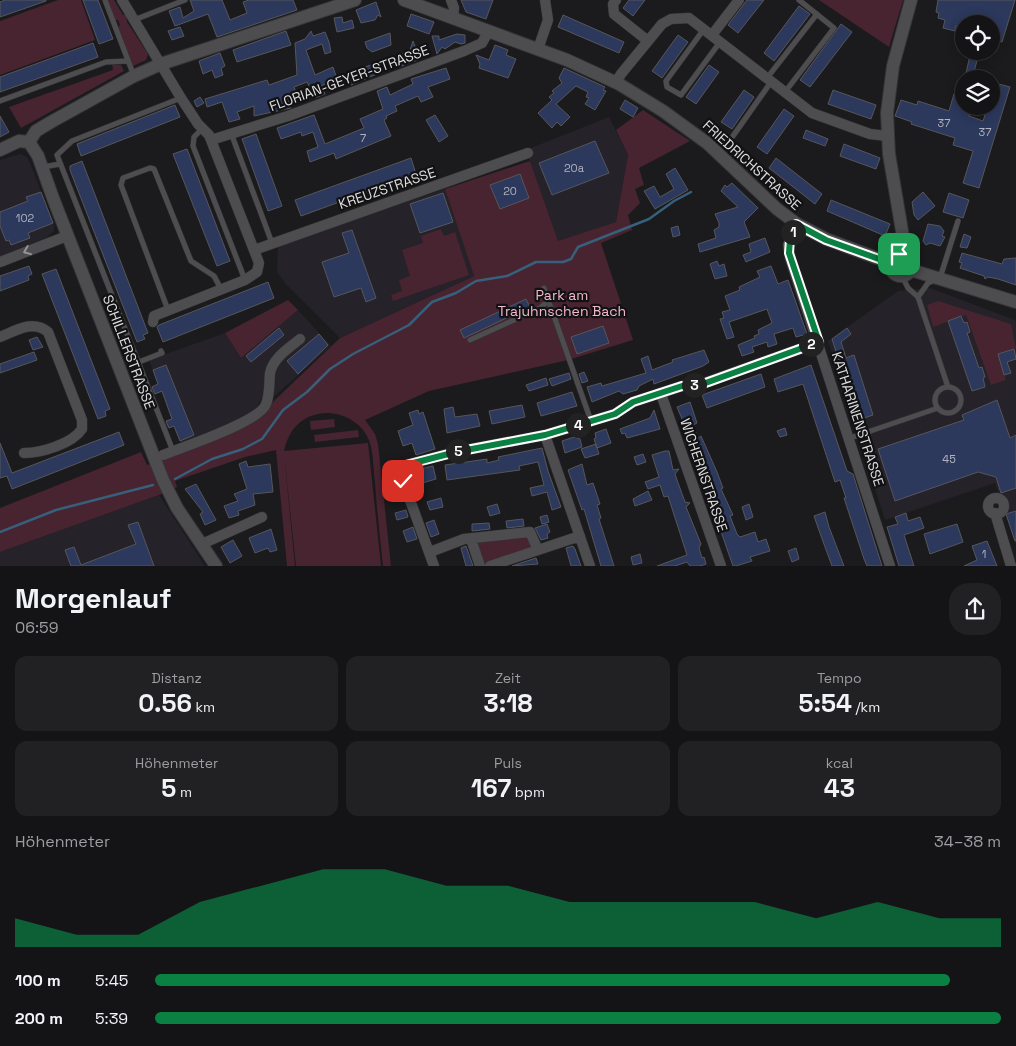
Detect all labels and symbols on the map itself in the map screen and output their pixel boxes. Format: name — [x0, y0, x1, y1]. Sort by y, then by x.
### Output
street label: FLORIAN-GEYER-STRASSE — [267, 41, 432, 115]
street label: FRIEDRICHSTRASSE — [699, 116, 805, 214]
house number: 37 — [938, 116, 950, 130]
house number: 37 — [979, 125, 991, 139]
house number: 7 — [360, 131, 366, 145]
house number: 20a — [564, 161, 585, 175]
street label: KREUZSTRASSE — [336, 163, 438, 213]
house number: 20 — [503, 184, 517, 198]
house number: 102 — [16, 211, 35, 225]
pin: 1 — [780, 220, 806, 244]
pin — [878, 233, 920, 275]
one-way arrow — [24, 246, 32, 256]
park label: Park am Trajuhnschen Bach — [498, 286, 626, 320]
street label: SCHILLERSTRASSE — [99, 292, 159, 412]
pin: 2 — [798, 332, 824, 356]
street label: KATHARINENSTRASSE — [828, 349, 888, 489]
pin: 3 — [682, 372, 706, 398]
pin: 4 — [566, 412, 590, 438]
street label: WICHERNSTRASSE — [676, 416, 732, 534]
pin: 5 — [446, 438, 470, 464]
house number: 45 — [942, 452, 956, 466]
pin — [382, 460, 424, 502]
house number: 1 — [982, 547, 986, 561]

